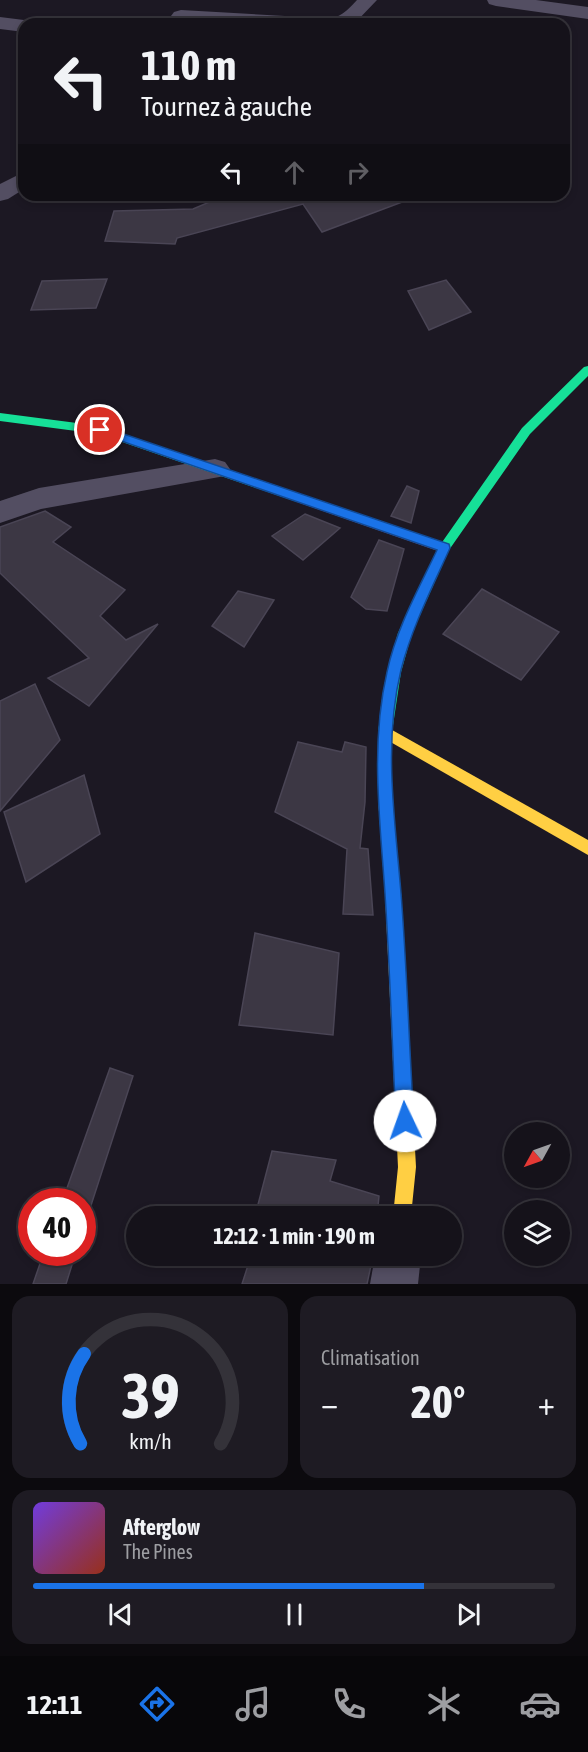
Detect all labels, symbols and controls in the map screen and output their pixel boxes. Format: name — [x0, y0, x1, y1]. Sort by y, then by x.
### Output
text: 110 m — [141, 41, 236, 89]
icon: left — [42, 42, 120, 120]
text: Tournez à gauche — [141, 91, 312, 122]
icon: left — [215, 156, 248, 189]
icon: ahead — [278, 156, 311, 189]
icon: right — [341, 156, 374, 189]
pin — [74, 404, 125, 455]
icon: arrive — [83, 413, 116, 446]
position arrow — [373, 1089, 437, 1153]
north arrow — [504, 1122, 570, 1188]
map controls — [504, 1122, 570, 1266]
speed limit sign: 40 — [18, 1188, 96, 1266]
button: layers — [504, 1200, 570, 1266]
text: 12:12 · 1 min · 190 m — [213, 1223, 375, 1249]
text: Climatisation — [321, 1346, 420, 1369]
text: 39 — [121, 1360, 179, 1431]
text: 20° — [411, 1376, 465, 1428]
text: − — [321, 1384, 338, 1422]
text: + — [538, 1384, 555, 1422]
text: km/h — [129, 1429, 171, 1454]
text: Afterglow — [123, 1514, 200, 1540]
text: The Pines — [123, 1540, 193, 1563]
icon: previous — [104, 1598, 137, 1631]
icon: pause — [278, 1598, 311, 1631]
icon: next — [452, 1598, 485, 1631]
icon: directions — [136, 1683, 178, 1725]
icon: music — [232, 1683, 274, 1725]
icon: phone — [328, 1683, 370, 1725]
icon: climate — [423, 1683, 465, 1725]
icon: car — [519, 1683, 561, 1725]
text: 12:11 — [27, 1689, 82, 1720]

